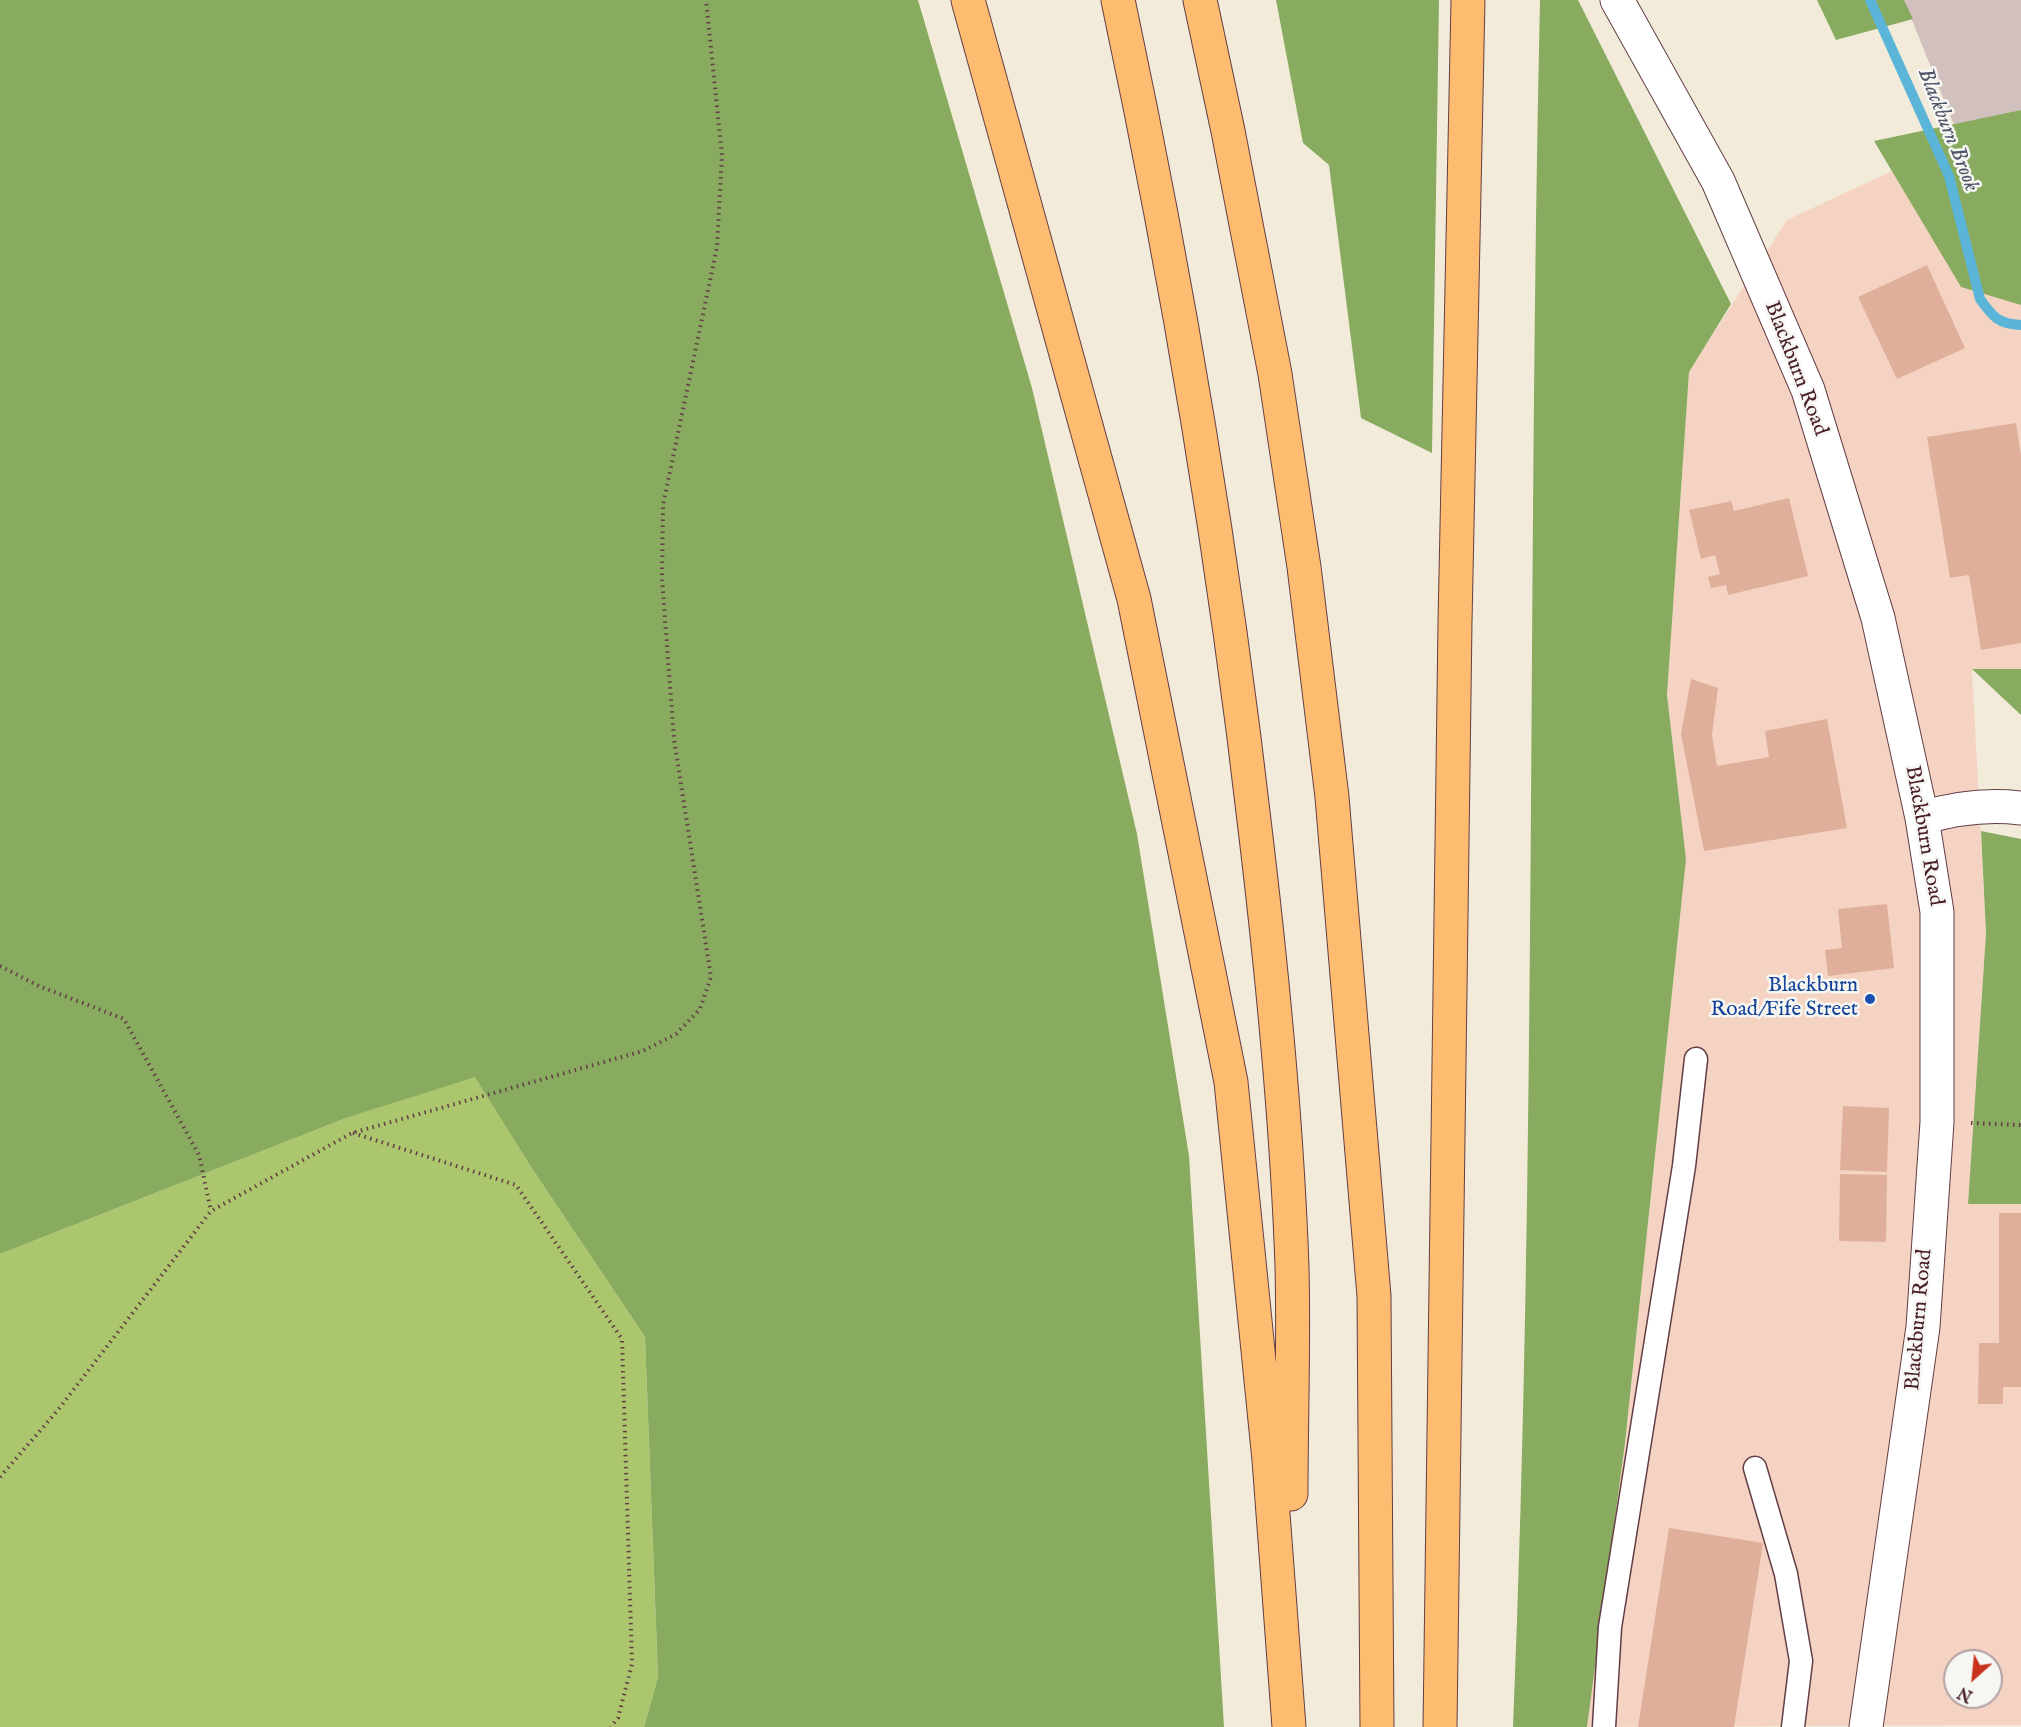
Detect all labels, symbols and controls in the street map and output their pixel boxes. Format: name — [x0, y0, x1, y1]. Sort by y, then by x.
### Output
water label: Blackburn Brook — [1910, 64, 1984, 196]
street label: Blackburn Road — [1758, 298, 1832, 440]
street label: Blackburn Road — [1898, 764, 1948, 908]
place label: Blackburn Road/Fife Street — [1710, 974, 1858, 1024]
marker: Blackburn Road/Fife Street — [1863, 992, 1877, 1006]
street label: Blackburn Road — [1901, 1248, 1939, 1392]
north arrow — [1943, 1649, 2003, 1709]
text: N — [1955, 1681, 1976, 1705]

